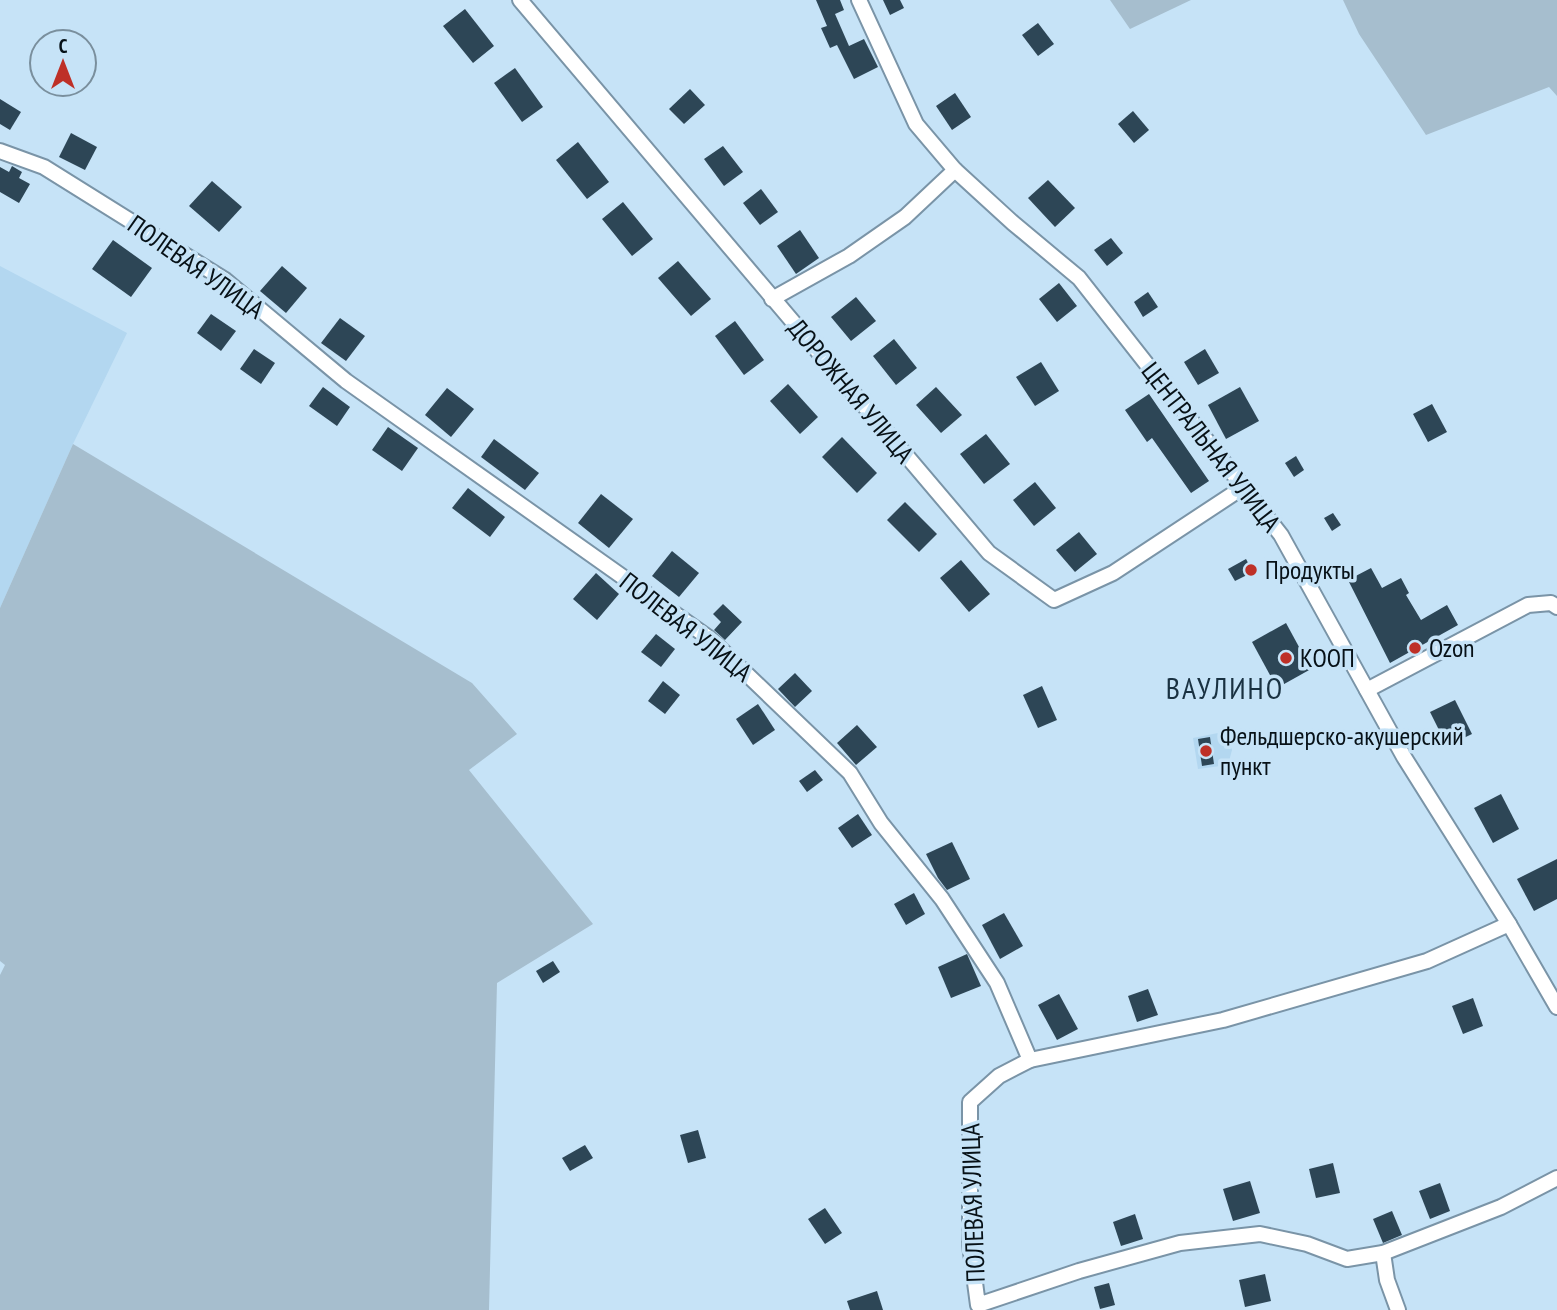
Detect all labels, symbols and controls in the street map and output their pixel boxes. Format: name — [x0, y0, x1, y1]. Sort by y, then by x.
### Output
north arrow — [28, 28, 98, 98]
text: С — [59, 34, 68, 58]
street label: ПОЛЕВАЯ УЛИЦА — [122, 208, 271, 326]
street label: ДОРОЖНАЯ УЛИЦА — [781, 312, 922, 470]
street label: ЦЕНТРАЛЬНАЯ УЛИЦА — [1135, 355, 1288, 539]
place label: Продукты — [1265, 553, 1355, 586]
marker: Продукты — [1243, 562, 1259, 578]
street label: ПОЛЕВАЯ УЛИЦА — [614, 565, 760, 689]
place label: Ozon — [1429, 631, 1475, 664]
marker: Ozon — [1407, 640, 1423, 656]
place label: КООП — [1300, 641, 1355, 674]
marker: КООП — [1278, 650, 1294, 666]
district label: ВАУЛИНО — [1166, 668, 1284, 707]
place label: Фельдшерско-акушерский пункт — [1220, 719, 1464, 782]
marker: Фельдшерско-акушерский пункт — [1198, 743, 1214, 759]
street label: ПОЛЕВАЯ УЛИЦА — [953, 1122, 992, 1283]

